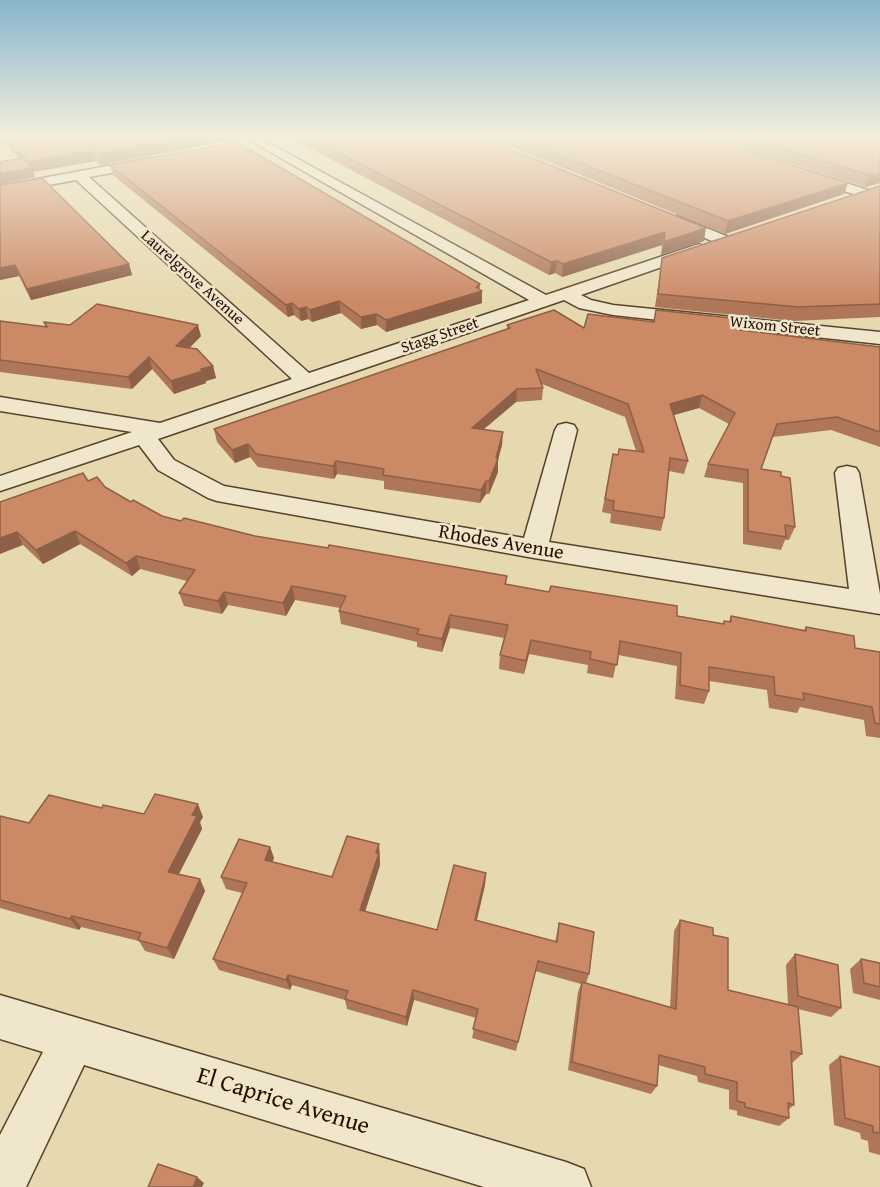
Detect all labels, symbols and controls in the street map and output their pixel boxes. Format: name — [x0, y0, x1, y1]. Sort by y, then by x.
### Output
street label: Laurelgrove Avenue — [136, 227, 248, 329]
street label: Wixom Street — [729, 313, 821, 341]
street label: Stagg Street — [399, 314, 481, 358]
street label: Rhodes Avenue — [436, 520, 566, 566]
street label: El Caprice Avenue — [193, 1062, 373, 1142]

